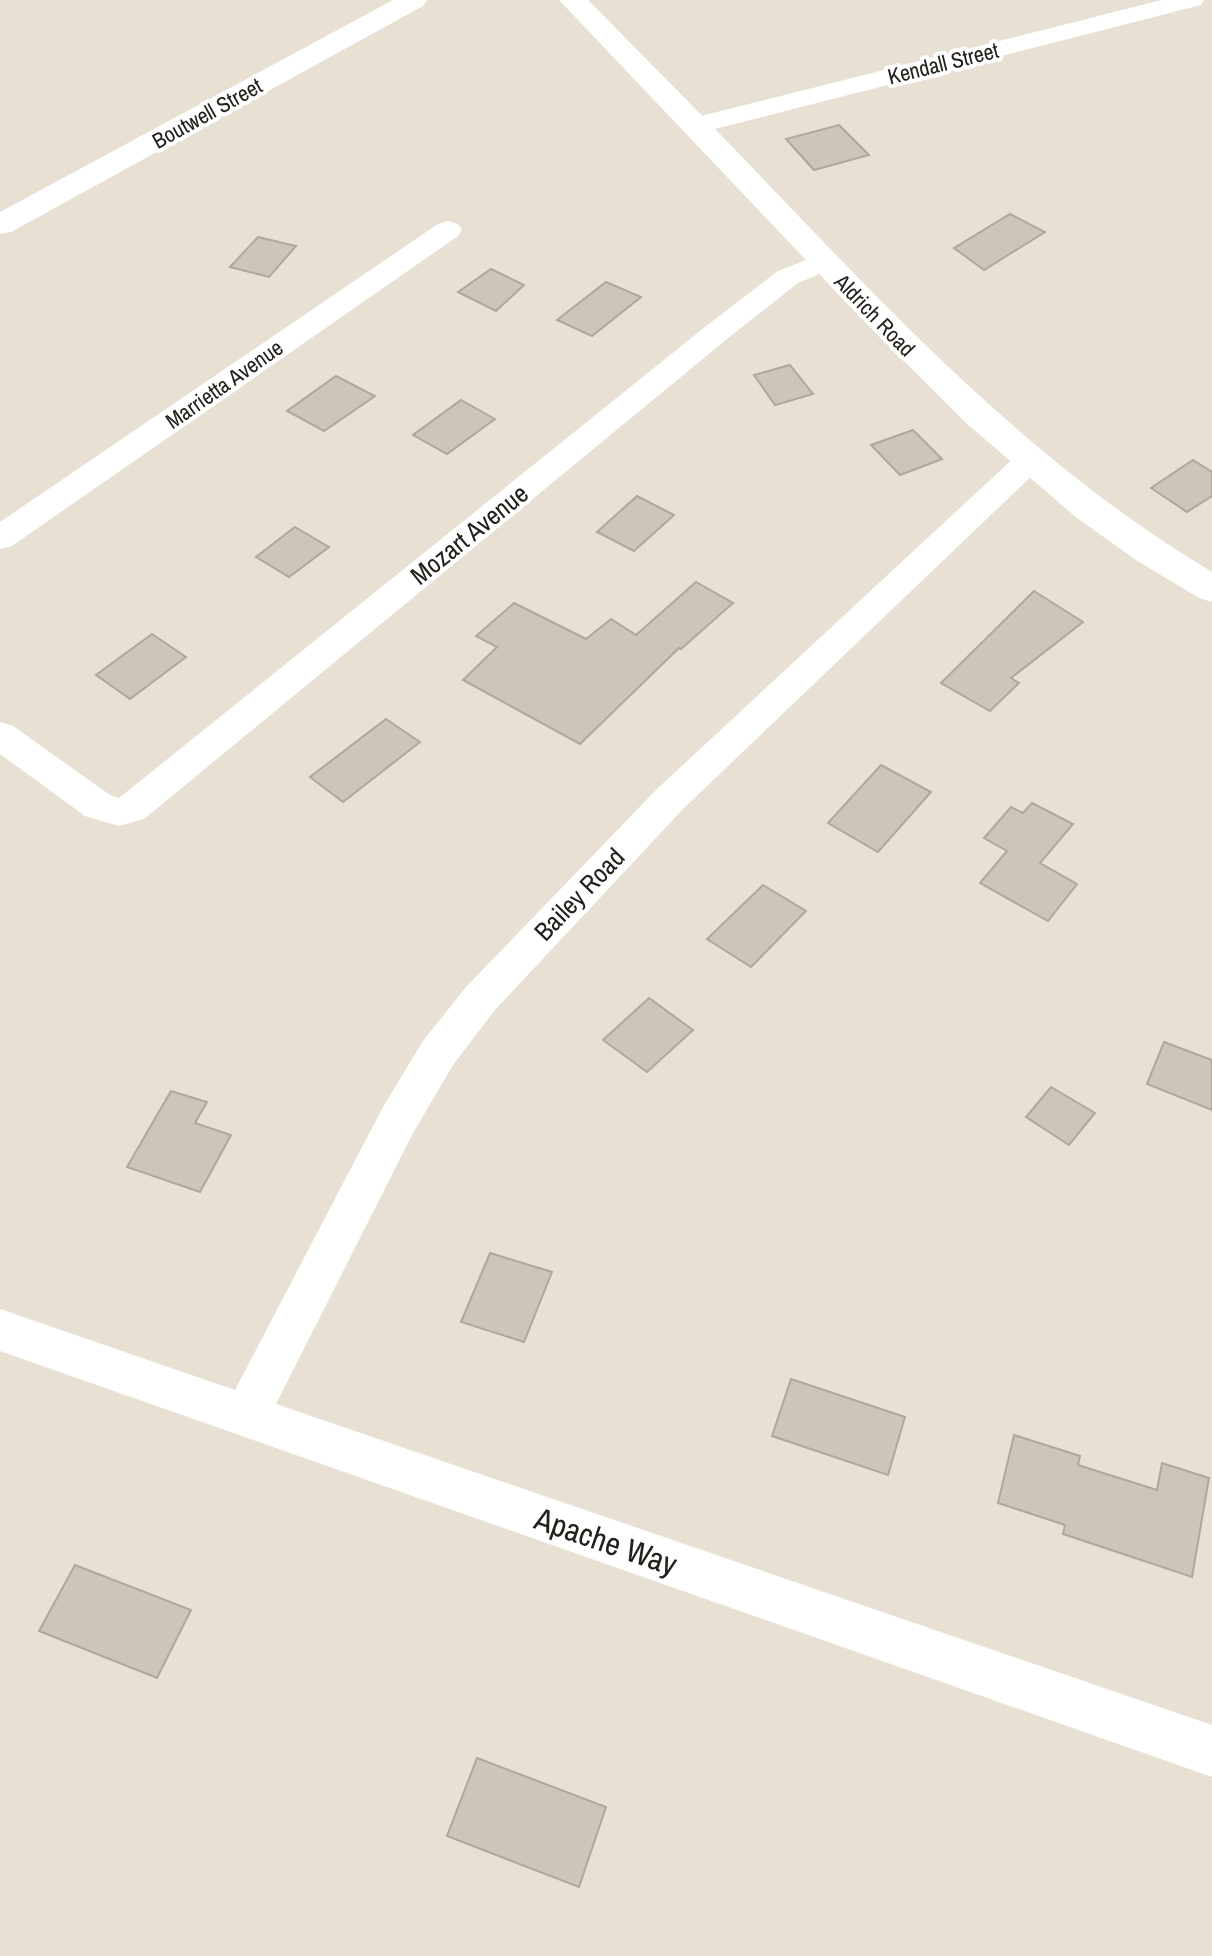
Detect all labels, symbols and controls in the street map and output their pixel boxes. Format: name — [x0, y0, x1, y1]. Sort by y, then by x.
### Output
street label: Kendall Street — [884, 35, 1002, 91]
street label: Boutwell Street — [147, 70, 267, 156]
street label: Aldrich Road — [827, 266, 922, 363]
street label: Marrietta Avenue — [159, 332, 289, 436]
street label: Mozart Avenue — [403, 476, 535, 592]
street label: Bailey Road — [526, 840, 632, 948]
street label: Apache Way — [528, 1496, 683, 1585]

